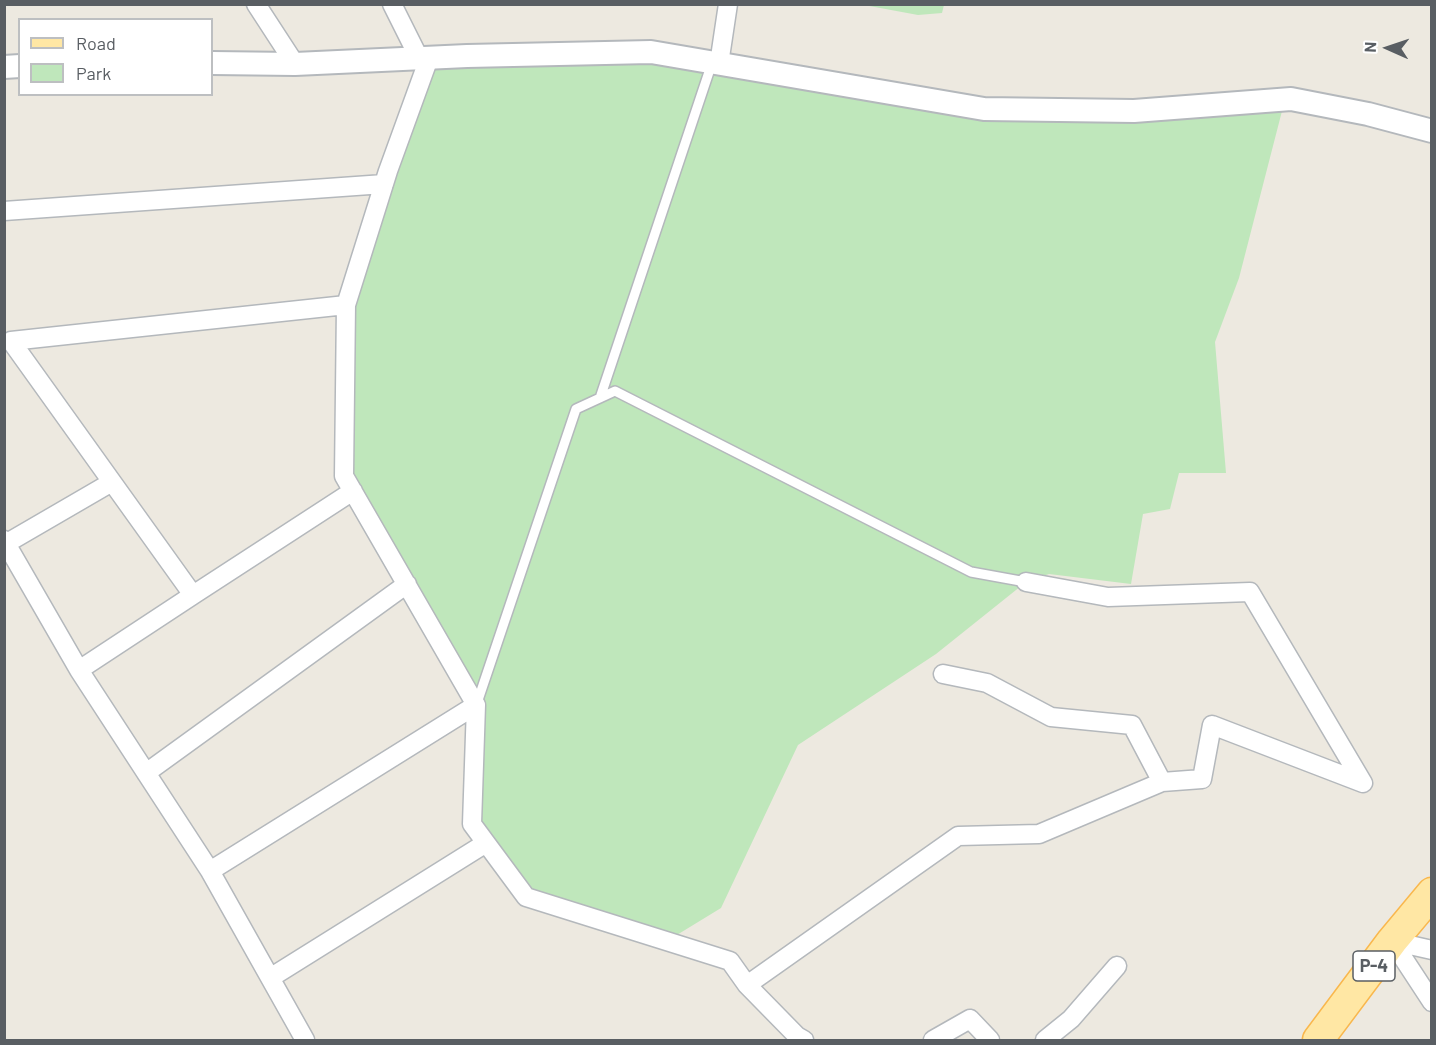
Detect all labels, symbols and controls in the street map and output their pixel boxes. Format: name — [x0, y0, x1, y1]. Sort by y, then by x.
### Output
legend — [18, 18, 213, 96]
north arrow — [1358, 18, 1418, 78]
text: Road — [76, 32, 116, 54]
text: N — [1360, 41, 1379, 53]
text: Park — [76, 62, 111, 84]
road number: P-4 — [1353, 951, 1395, 981]

